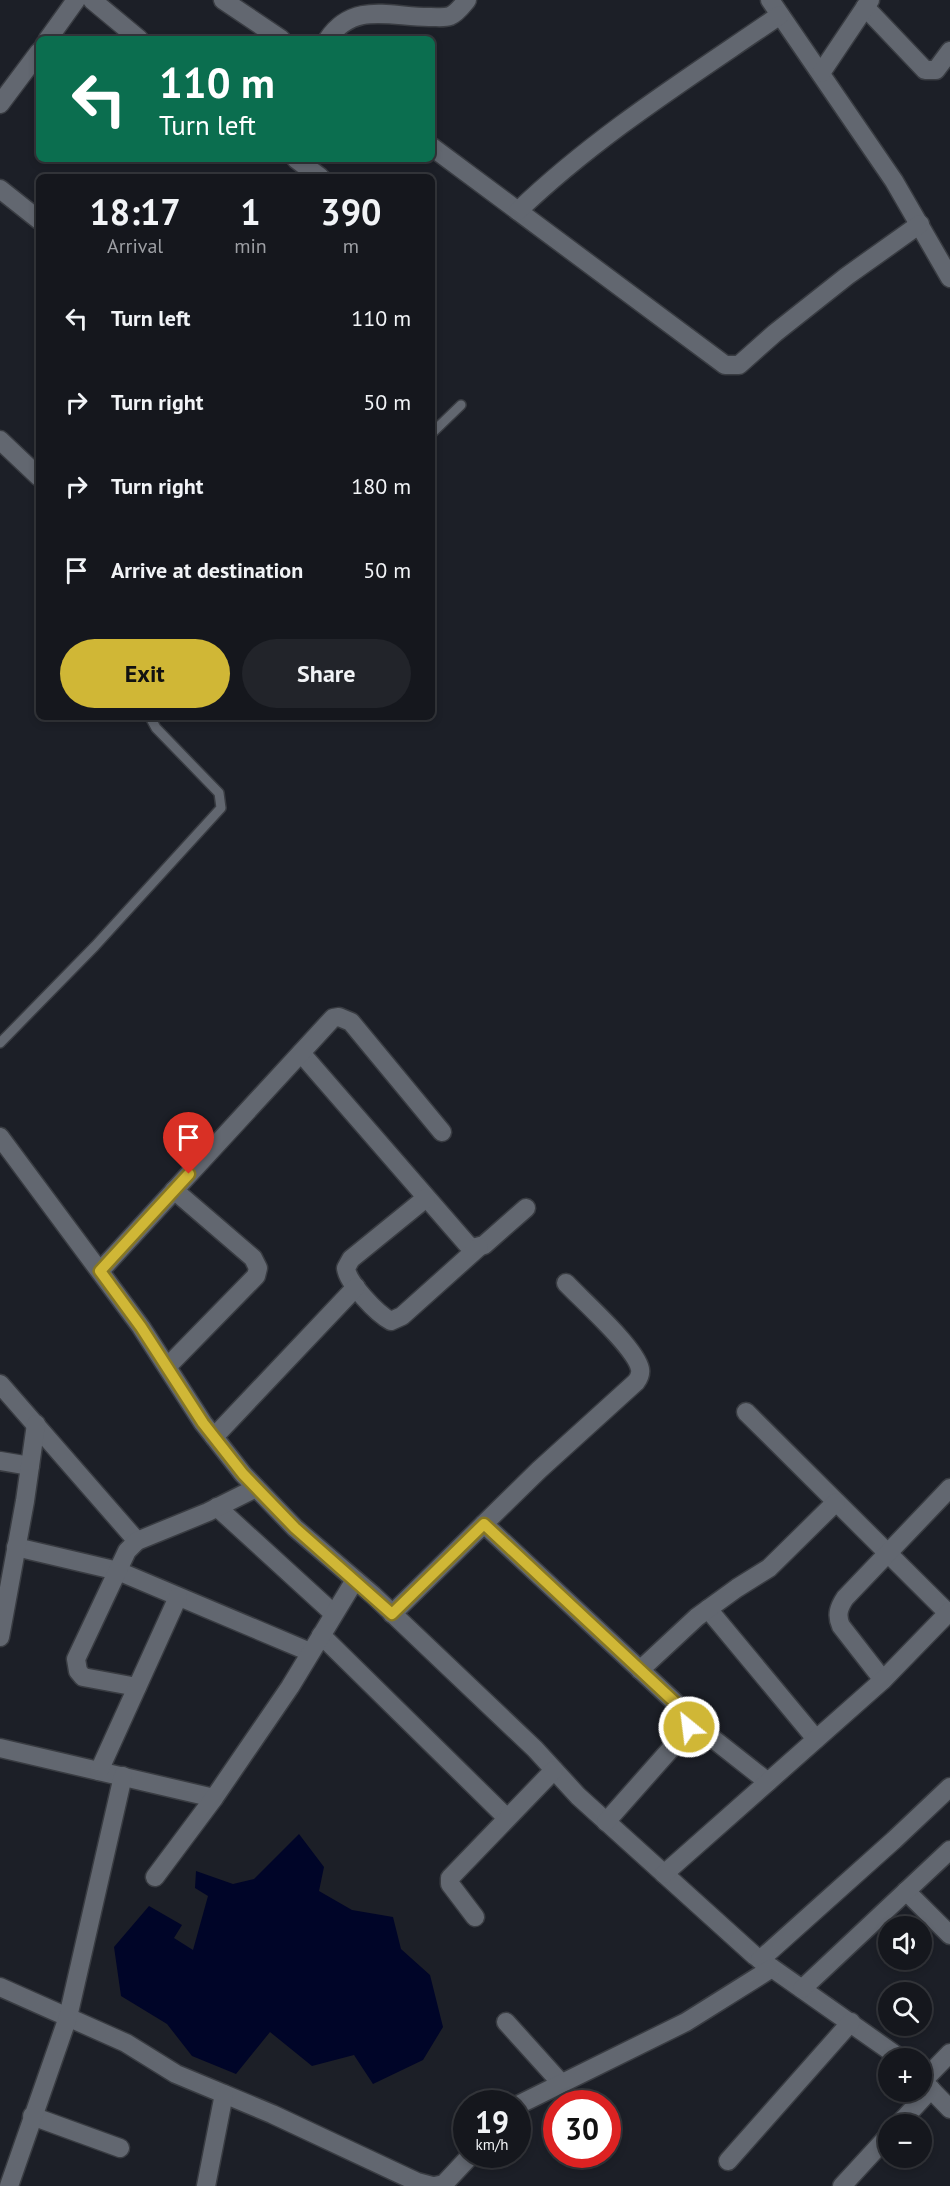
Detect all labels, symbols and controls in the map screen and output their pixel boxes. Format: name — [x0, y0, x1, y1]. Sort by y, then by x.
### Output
text: 110 m — [159, 55, 275, 110]
icon: left — [60, 60, 138, 138]
text: Turn left — [159, 108, 256, 142]
text: 18:17 — [89, 188, 181, 235]
text: 1 — [240, 188, 261, 235]
text: 390 — [320, 188, 382, 235]
text: Arrival — [107, 233, 163, 259]
text: min — [234, 233, 267, 259]
text: m — [343, 233, 359, 259]
icon: left — [60, 302, 93, 335]
text: Turn left — [111, 304, 191, 332]
text: 110 m — [351, 304, 411, 332]
icon: right — [60, 386, 93, 419]
text: Turn right — [111, 388, 203, 416]
text: 50 m — [363, 388, 411, 416]
icon: right — [60, 470, 93, 503]
text: Turn right — [111, 472, 203, 500]
text: 180 m — [351, 472, 411, 500]
icon: arrive — [60, 554, 93, 587]
text: Arrive at destination — [111, 556, 303, 584]
text: 50 m — [363, 556, 411, 584]
button: Exit — [60, 639, 230, 708]
button: Share — [242, 639, 411, 708]
pin — [163, 1112, 214, 1174]
icon: arrive — [172, 1121, 205, 1154]
position arrow — [657, 1695, 721, 1759]
map controls — [878, 1916, 932, 2168]
button: sound — [878, 1916, 932, 1970]
button: search — [878, 1982, 932, 2036]
button: + — [878, 2048, 932, 2102]
speed limit sign: 30 — [543, 2090, 621, 2168]
text: 19 — [475, 2102, 509, 2141]
button: − — [878, 2114, 932, 2168]
text: km/h — [476, 2135, 508, 2154]

